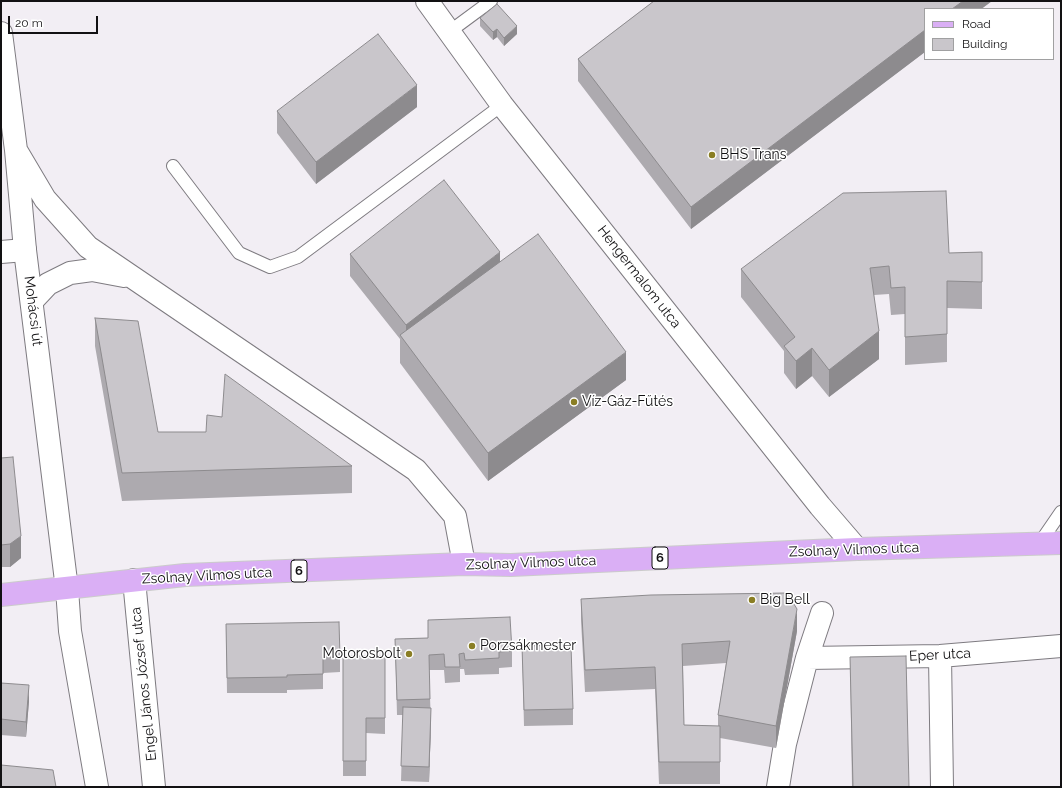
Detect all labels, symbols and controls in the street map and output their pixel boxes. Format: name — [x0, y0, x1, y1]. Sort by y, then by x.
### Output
scale bar — [10, 8, 100, 34]
legend — [924, 8, 1054, 60]
text: 20 m — [15, 16, 43, 30]
text: Road — [962, 17, 991, 31]
text: Building — [962, 37, 1008, 51]
place label: BHS Trans — [720, 147, 786, 163]
marker: BHS Trans — [707, 150, 717, 160]
street label: Hengermalom utca — [594, 222, 684, 332]
street label: Mohácsi út — [20, 275, 46, 347]
place label: Víz-Gáz-Fűtés — [582, 394, 673, 410]
marker: Víz-Gáz-Fűtés — [569, 397, 579, 407]
street label: Zsolnay Vilmos utca — [788, 539, 920, 561]
road number: 6 — [652, 547, 668, 569]
street label: Zsolnay Vilmos utca — [465, 552, 597, 574]
road number: 6 — [291, 560, 307, 582]
street label: Zsolnay Vilmos utca — [141, 564, 273, 588]
place label: Big Bell — [760, 592, 810, 608]
marker: Big Bell — [747, 595, 757, 605]
street label: Engel János József utca — [128, 606, 160, 762]
place label: Porzsákmester — [480, 638, 576, 654]
marker: Porzsákmester — [467, 641, 477, 651]
street label: Eper utca — [909, 645, 971, 665]
place label: Motorosbolt — [322, 646, 401, 662]
marker: Motorosbolt — [404, 649, 414, 659]

